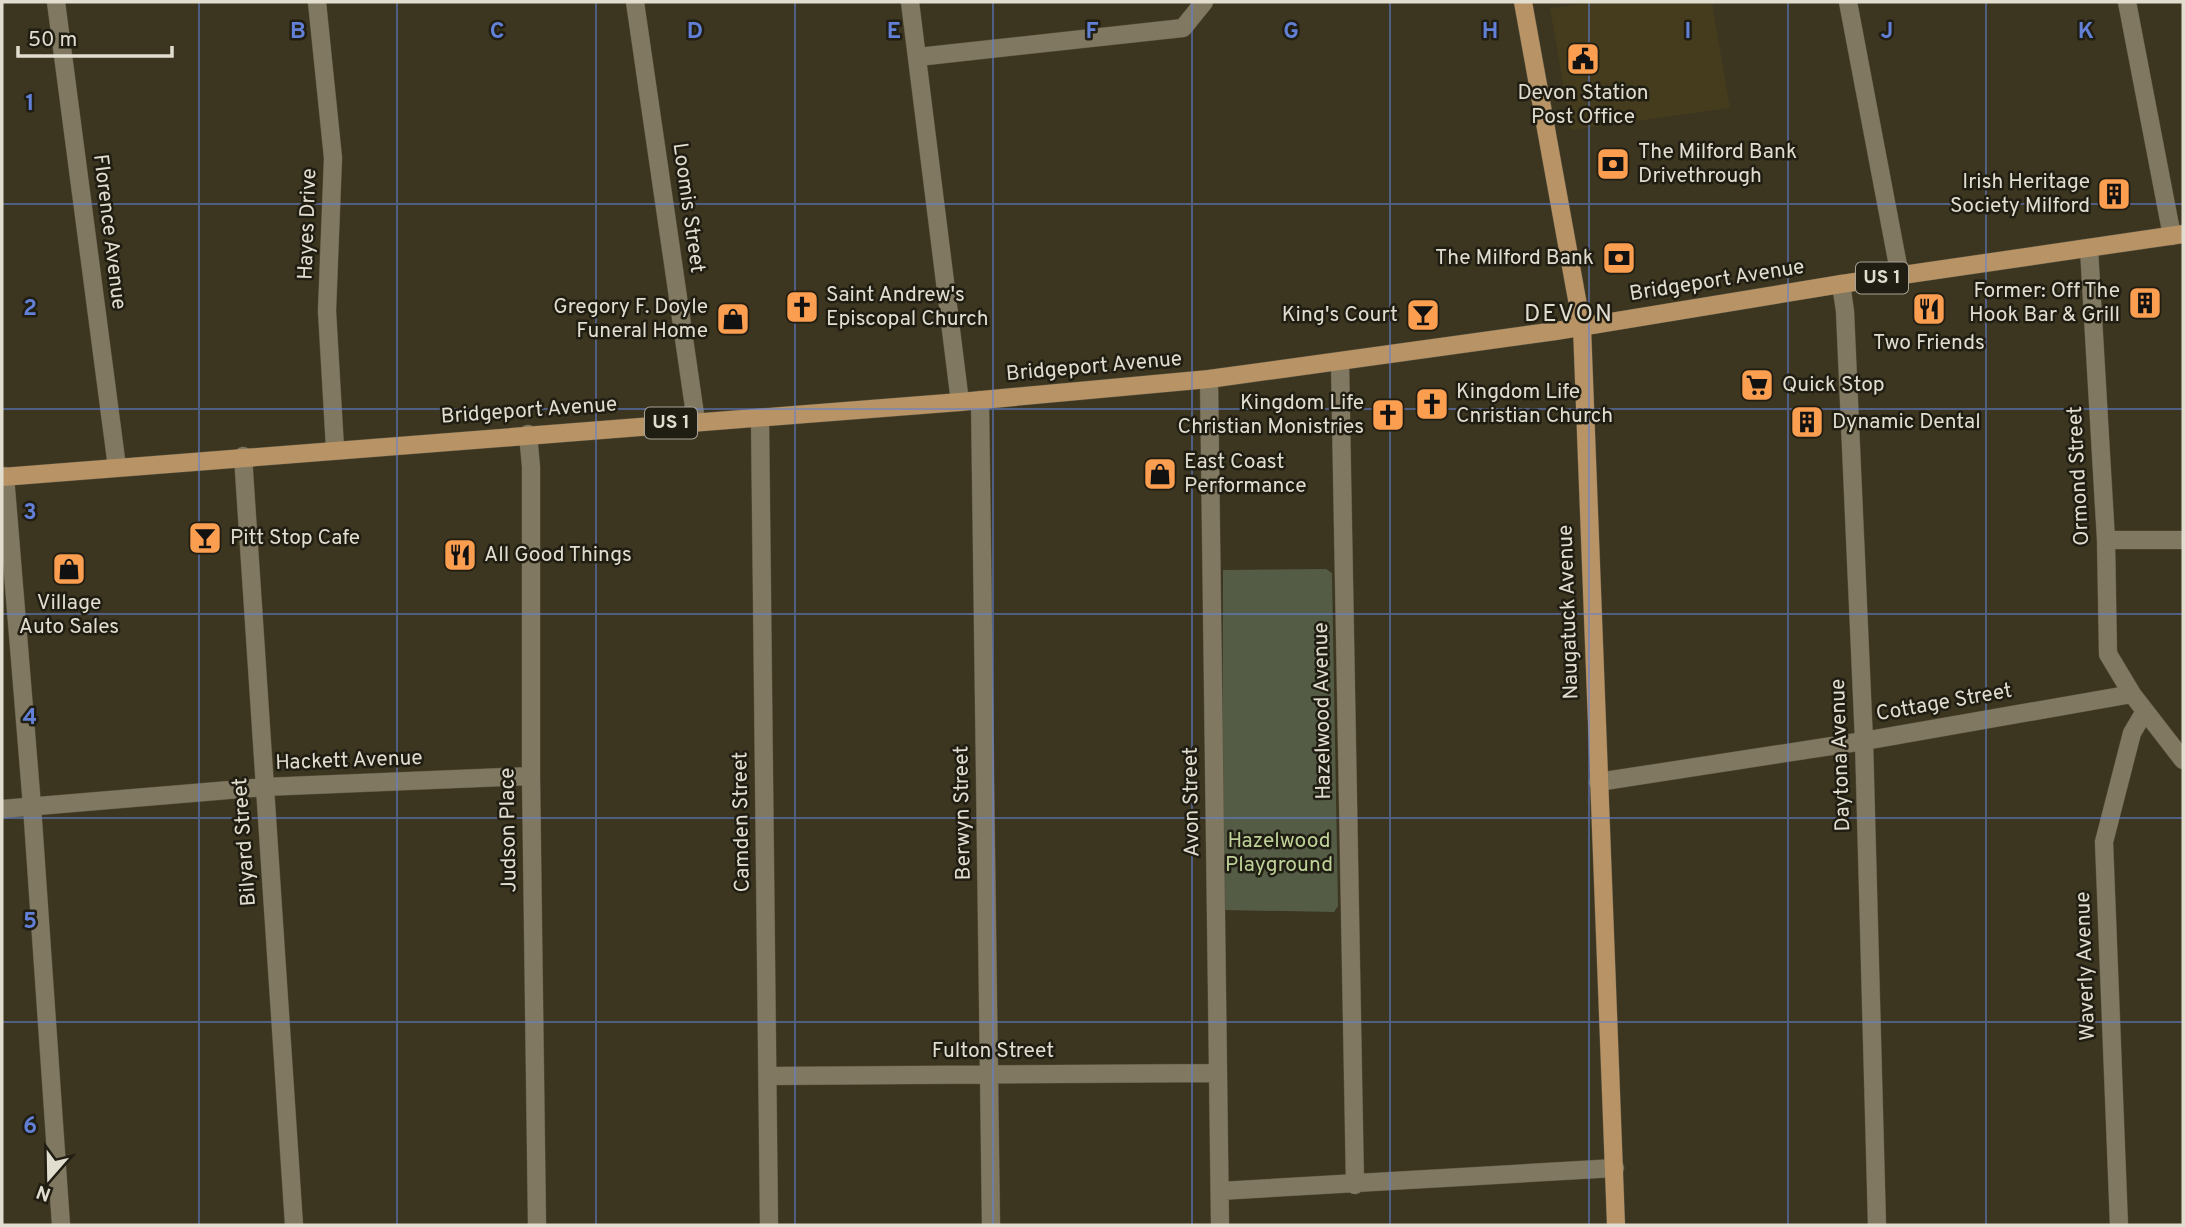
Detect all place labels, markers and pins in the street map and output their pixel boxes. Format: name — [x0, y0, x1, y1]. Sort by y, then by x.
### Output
public building icon: Devon Station Post Office — [1564, 40, 1602, 78]
place label: Devon Station Post Office — [1517, 80, 1649, 131]
place label: The Milford Bank Drivethrough — [1638, 139, 1797, 190]
bank icon: The Milford Bank Drivethrough — [1594, 145, 1632, 183]
place label: Irish Heritage Society Milford — [1950, 169, 2090, 220]
building icon: Irish Heritage Society Milford — [2095, 175, 2133, 213]
bank icon: The Milford Bank — [1600, 239, 1638, 277]
place label: The Milford Bank — [1435, 245, 1594, 272]
place label: Former: Off The Hook Bar & Grill — [1969, 278, 2120, 329]
place label: Saint Andrew's Episcopal Church — [826, 282, 989, 333]
building icon: Former: Off The Hook Bar & Grill — [2126, 284, 2164, 322]
church icon: Saint Andrew's Episcopal Church — [783, 288, 821, 326]
restaurant icon: Two Friends — [1910, 290, 1948, 328]
place label: Gregory F. Doyle Funeral Home — [553, 294, 708, 345]
bar icon: King's Court — [1404, 296, 1442, 334]
shop icon: Gregory F. Doyle Funeral Home — [714, 300, 752, 338]
place label: King's Court — [1282, 302, 1398, 329]
place label: Two Friends — [1873, 330, 1985, 357]
supermarket icon: Quick Stop — [1738, 366, 1776, 404]
place label: Quick Stop — [1782, 372, 1885, 399]
place label: Kingdom Life Cnristian Church — [1456, 379, 1613, 430]
church icon: Kingdom Life Cnristian Church — [1413, 385, 1451, 423]
place label: Kingdom Life Christian Monistries — [1178, 390, 1364, 441]
church icon: Kingdom Life Christian Monistries — [1369, 396, 1407, 434]
building icon: Dynamic Dental — [1788, 403, 1826, 441]
place label: Dynamic Dental — [1832, 409, 1981, 436]
place label: East Coast Performance — [1184, 449, 1307, 500]
shop icon: East Coast Performance — [1141, 455, 1179, 493]
bar icon: Pitt Stop Cafe — [186, 519, 224, 557]
place label: Pitt Stop Cafe — [230, 525, 360, 552]
restaurant icon: All Good Things — [441, 536, 479, 574]
place label: All Good Things — [484, 542, 632, 569]
shop icon: Village Auto Sales — [50, 550, 88, 588]
place label: Village Auto Sales — [19, 590, 119, 641]

